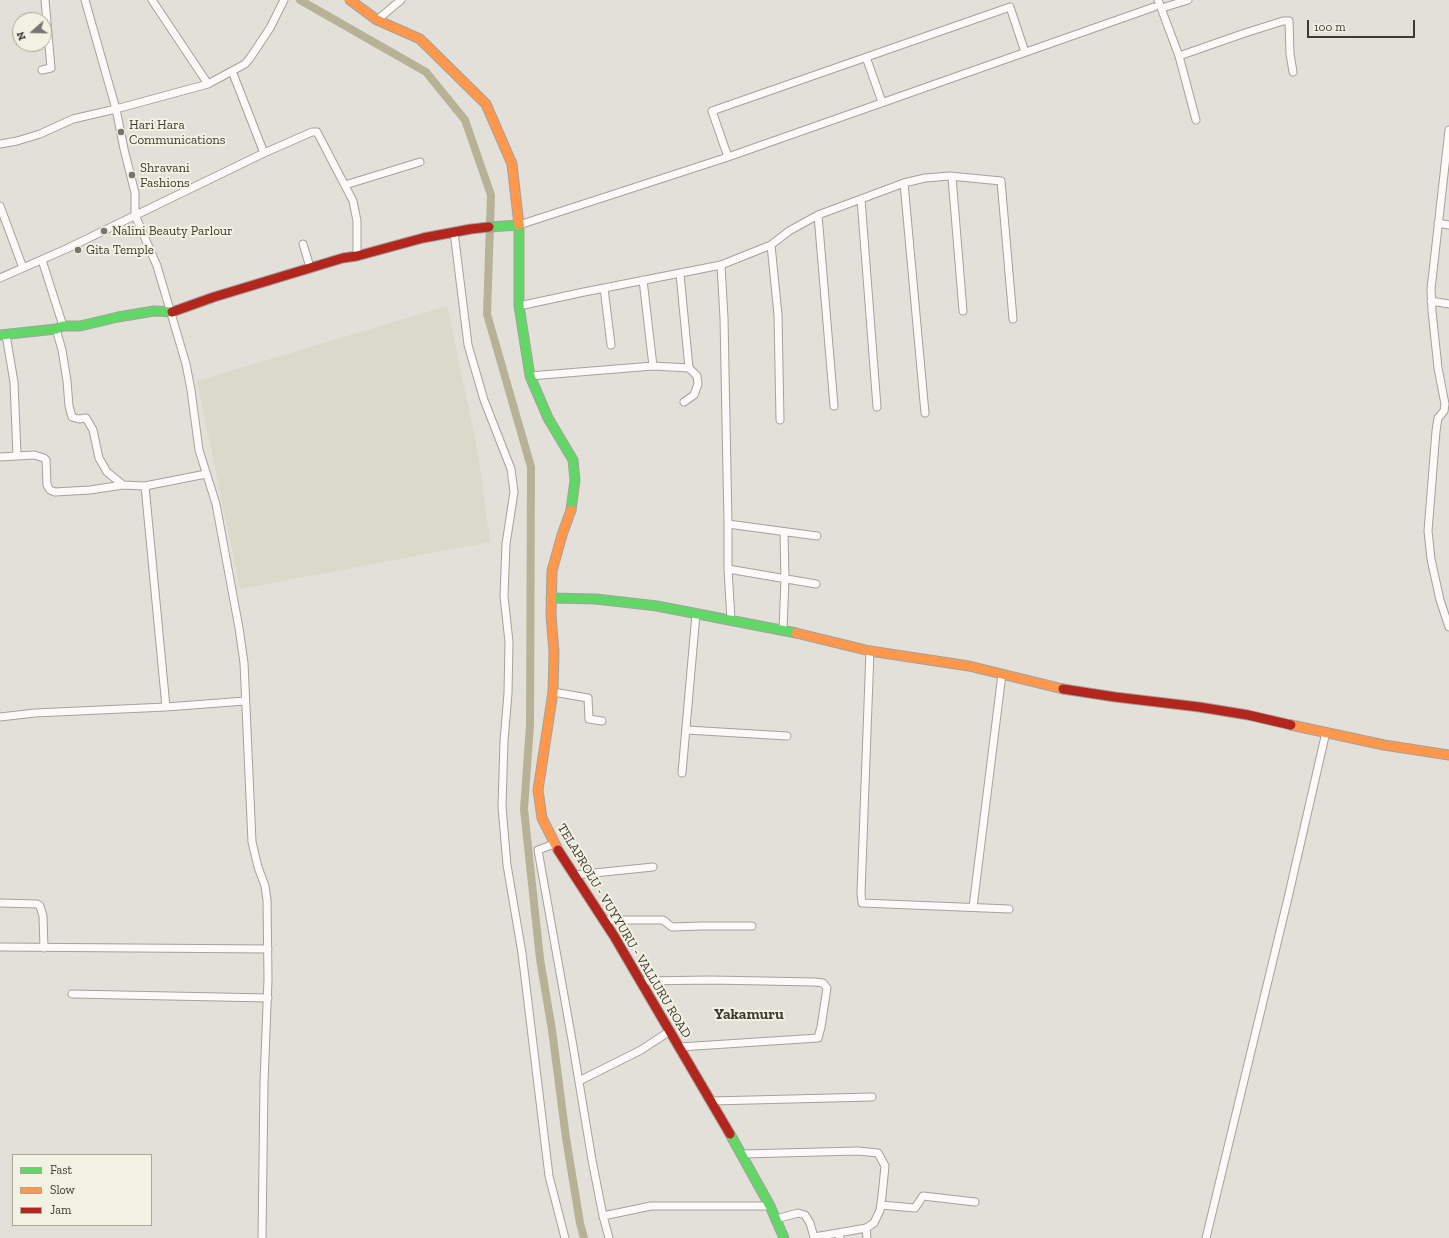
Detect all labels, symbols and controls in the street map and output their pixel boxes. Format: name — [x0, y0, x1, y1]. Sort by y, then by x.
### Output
north arrow — [12, 12, 52, 52]
scale bar — [1309, 12, 1417, 38]
text: 100 m — [1314, 20, 1346, 34]
text: N — [14, 30, 29, 42]
place label: Hari Hara Communications — [129, 117, 225, 148]
marker: Hari Hara Communications — [116, 127, 126, 137]
place label: Shravani Fashions — [140, 160, 190, 191]
marker: Shravani Fashions — [127, 170, 137, 180]
place label: Nalini Beauty Parlour — [112, 223, 233, 239]
marker: Nalini Beauty Parlour — [99, 226, 109, 236]
place label: Gita Temple — [86, 242, 154, 258]
marker: Gita Temple — [73, 245, 83, 255]
street label: TELAPROLU - VUYYURU - VALLURU ROAD — [554, 821, 694, 1041]
district label: Yakamuru — [714, 1006, 784, 1024]
legend — [12, 1154, 152, 1226]
text: Fast — [50, 1163, 72, 1177]
text: Slow — [50, 1183, 75, 1197]
text: Jam — [50, 1203, 71, 1217]

